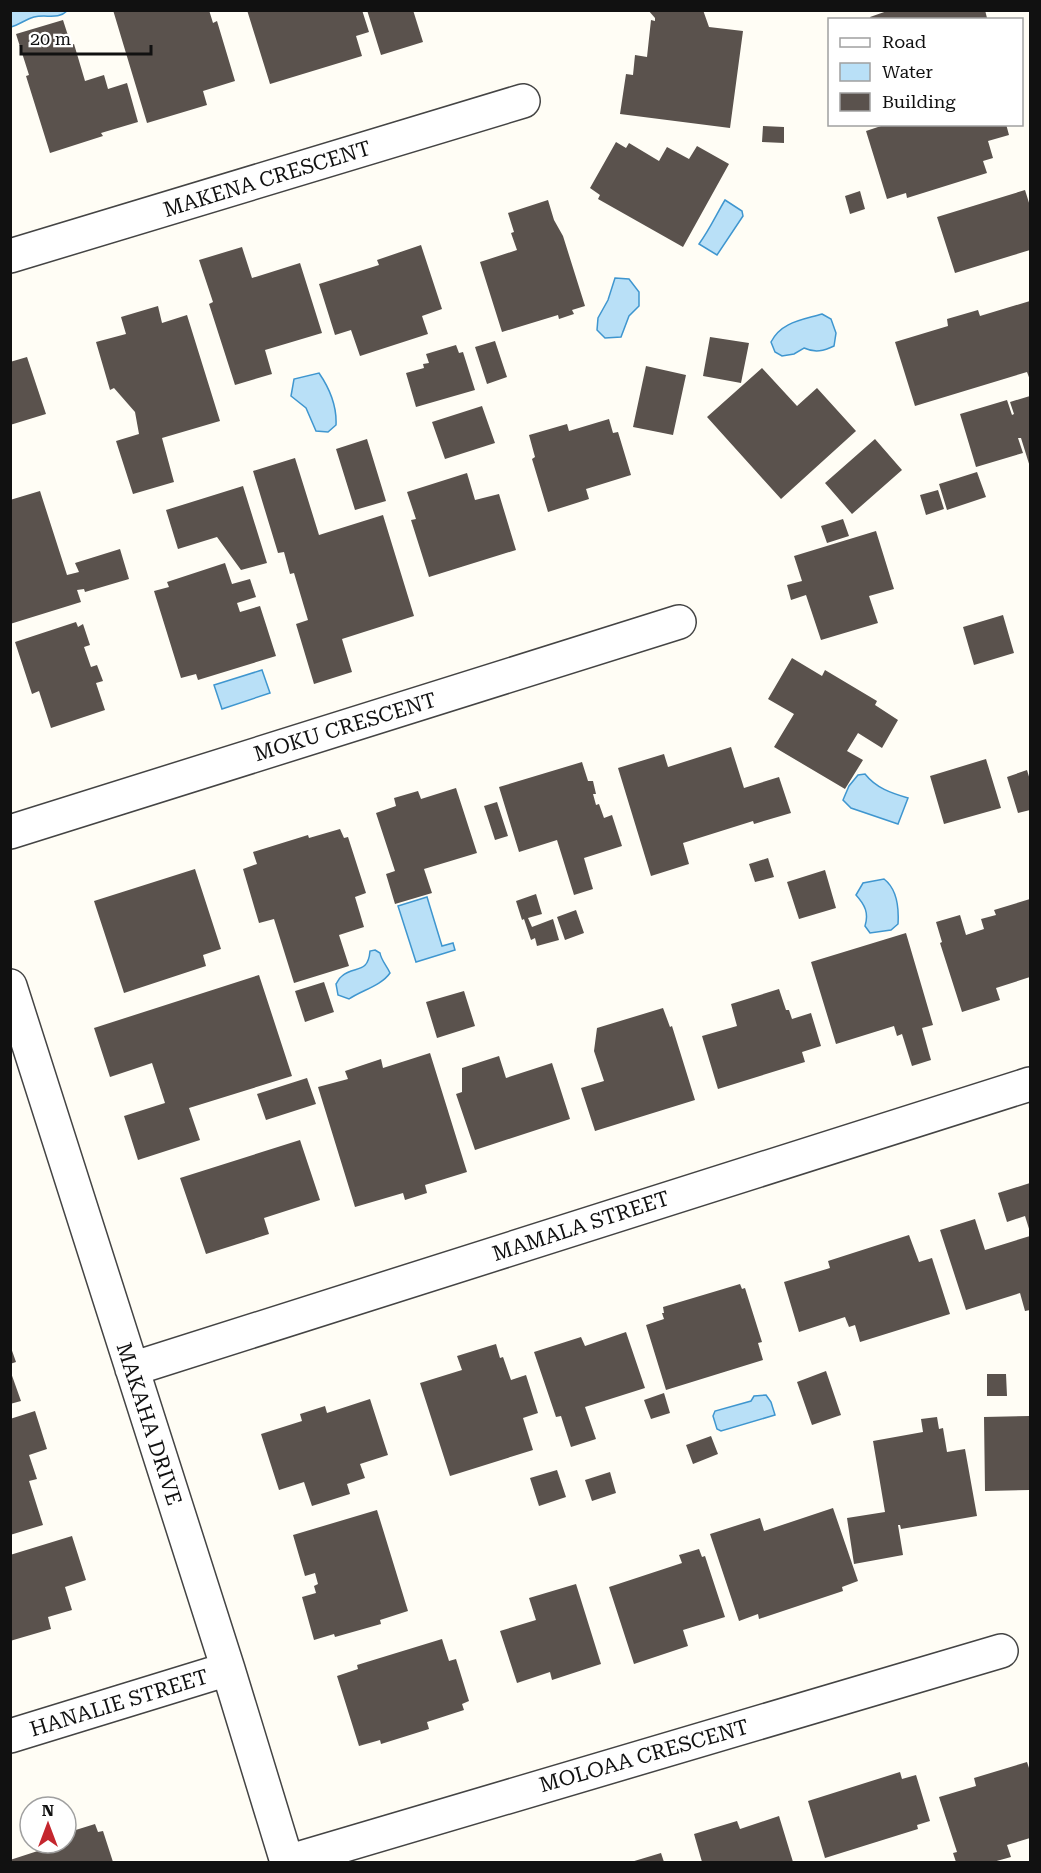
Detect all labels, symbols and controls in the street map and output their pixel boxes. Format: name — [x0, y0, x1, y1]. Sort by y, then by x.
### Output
scale bar — [21, 18, 152, 56]
legend — [828, 18, 1023, 126]
text: 20 m — [30, 28, 71, 49]
text: Road — [882, 31, 927, 52]
text: Water — [882, 61, 933, 82]
text: Building — [882, 91, 956, 112]
street label: MAKENA CRESCENT — [160, 136, 374, 222]
street label: MOKU CRESCENT — [251, 688, 439, 766]
street label: MAMALA STREET — [489, 1186, 673, 1266]
street label: MAKAHA DRIVE — [111, 1340, 187, 1508]
street label: HANALIE STREET — [27, 1664, 211, 1742]
street label: MOLOAA CRESCENT — [537, 1715, 751, 1797]
north arrow — [18, 1795, 78, 1855]
text: N — [42, 1801, 54, 1820]

